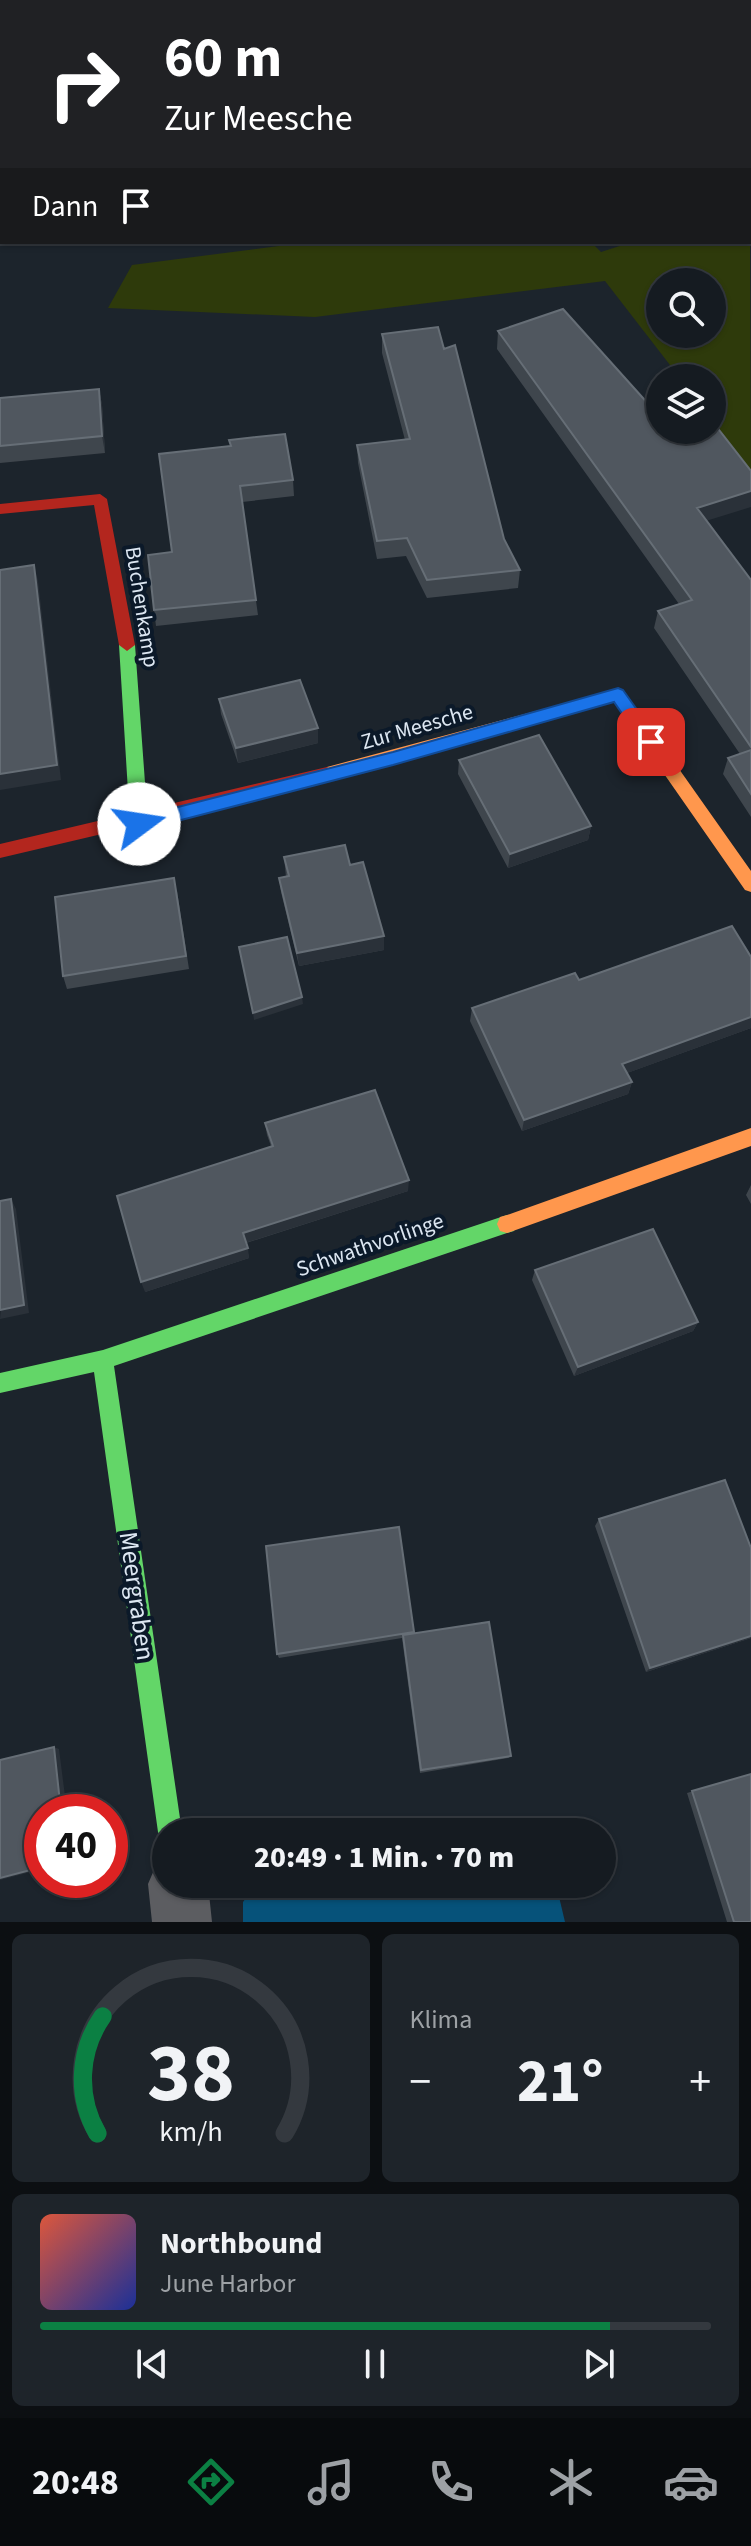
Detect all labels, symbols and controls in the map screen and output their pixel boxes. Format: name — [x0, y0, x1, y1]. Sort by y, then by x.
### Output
text: 60 m — [164, 19, 282, 98]
icon: right — [32, 32, 136, 136]
text: Zur Meesche — [164, 93, 353, 144]
icon: arrive — [114, 184, 158, 228]
text: Dann — [32, 185, 98, 228]
map controls — [646, 268, 726, 444]
button: search — [646, 268, 726, 348]
button: layers — [646, 364, 726, 444]
street label: Buchenkamp — [117, 544, 167, 670]
street label: Zur Meesche — [357, 696, 477, 758]
pin — [617, 708, 685, 776]
icon: arrive — [629, 720, 673, 764]
position arrow — [97, 782, 181, 866]
street label: Schwathvorlinge — [292, 1205, 448, 1285]
street label: Meergraben — [110, 1529, 164, 1663]
speed limit sign: 40 — [24, 1794, 128, 1898]
text: 20:49 · 1 Min. · 70 m — [254, 1836, 514, 1879]
text: Klima — [410, 2001, 472, 2038]
text: 38 — [147, 2015, 235, 2133]
text: 21° — [517, 2040, 603, 2125]
text: − — [410, 2051, 431, 2114]
text: + — [689, 2051, 711, 2114]
text: km/h — [159, 2112, 222, 2152]
text: Northbound — [160, 2222, 322, 2265]
text: June Harbor — [160, 2265, 296, 2302]
icon: previous — [130, 2342, 174, 2386]
icon: pause — [353, 2342, 397, 2386]
icon: next — [577, 2342, 621, 2386]
icon: directions — [183, 2454, 239, 2510]
icon: music — [303, 2454, 359, 2510]
icon: phone — [423, 2454, 479, 2510]
icon: climate — [543, 2454, 599, 2510]
icon: car — [663, 2454, 719, 2510]
text: 20:48 — [32, 2457, 119, 2508]

